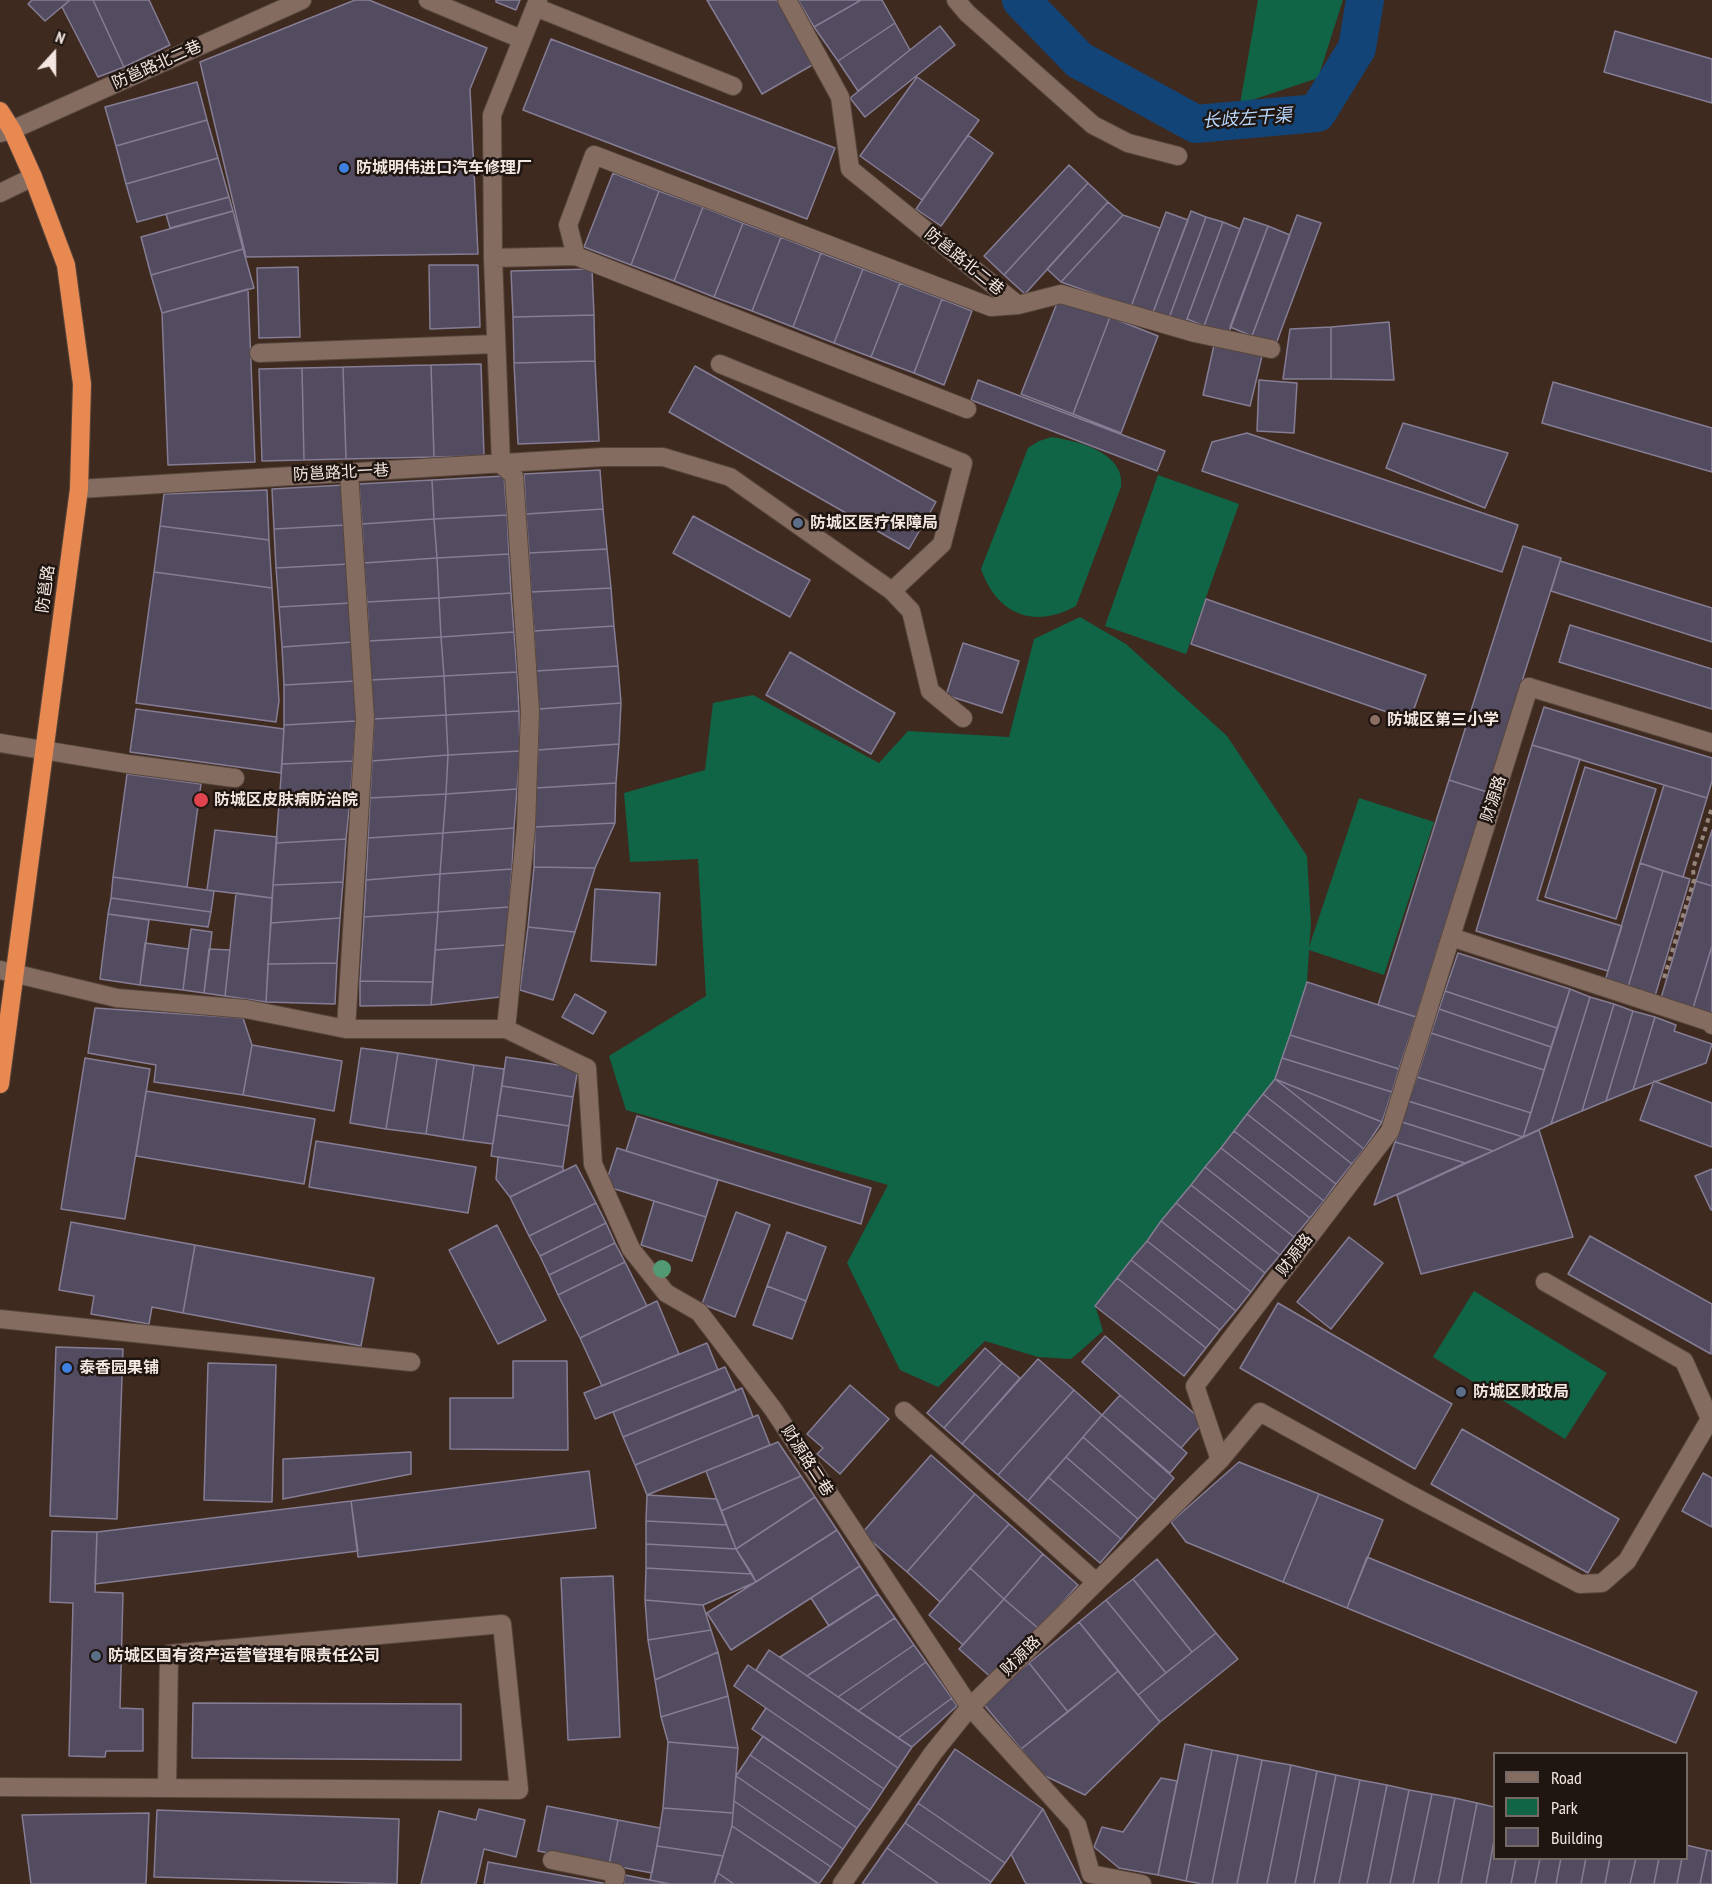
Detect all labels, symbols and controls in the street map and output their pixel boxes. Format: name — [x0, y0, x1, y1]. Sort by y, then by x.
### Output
north arrow — [24, 24, 84, 84]
text: N — [53, 26, 68, 48]
street label: 防邕路北二巷 — [109, 37, 205, 93]
water label: 长歧左干渠 — [1201, 105, 1293, 133]
place label: 防城明伟进口汽车修理厂 — [356, 158, 532, 178]
marker: 防城明伟进口汽车修理厂 — [337, 161, 351, 175]
street label: 防邕路北二巷 — [921, 224, 1007, 300]
street label: 防邕路北一巷 — [293, 461, 389, 485]
place label: 防城区医疗保障局 — [810, 513, 938, 533]
marker: 防城区医疗保障局 — [791, 516, 805, 530]
street label: 防邕路 — [33, 564, 59, 614]
place label: 防城区第三小学 — [1387, 710, 1499, 730]
marker: 防城区第三小学 — [1368, 713, 1382, 727]
street label: 财源路 — [1477, 773, 1511, 825]
place label: 防城区皮肤病防治院 — [214, 790, 358, 810]
marker: 防城区皮肤病防治院 — [192, 791, 210, 809]
street label: 财源路 — [1273, 1230, 1317, 1280]
place label: 泰香园果铺 — [79, 1358, 159, 1378]
marker: 泰香园果铺 — [60, 1361, 74, 1375]
place label: 防城区财政局 — [1473, 1382, 1569, 1402]
marker: 防城区财政局 — [1454, 1385, 1468, 1399]
street label: 财源路二巷 — [777, 1422, 837, 1500]
street label: 财源路 — [997, 1632, 1045, 1680]
place label: 防城区国有资产运营管理有限责任公司 — [108, 1646, 380, 1666]
marker: 防城区国有资产运营管理有限责任公司 — [89, 1649, 103, 1663]
legend — [1493, 1752, 1688, 1860]
text: Road — [1551, 1766, 1582, 1789]
text: Park — [1551, 1796, 1578, 1819]
text: Building — [1551, 1826, 1603, 1849]

